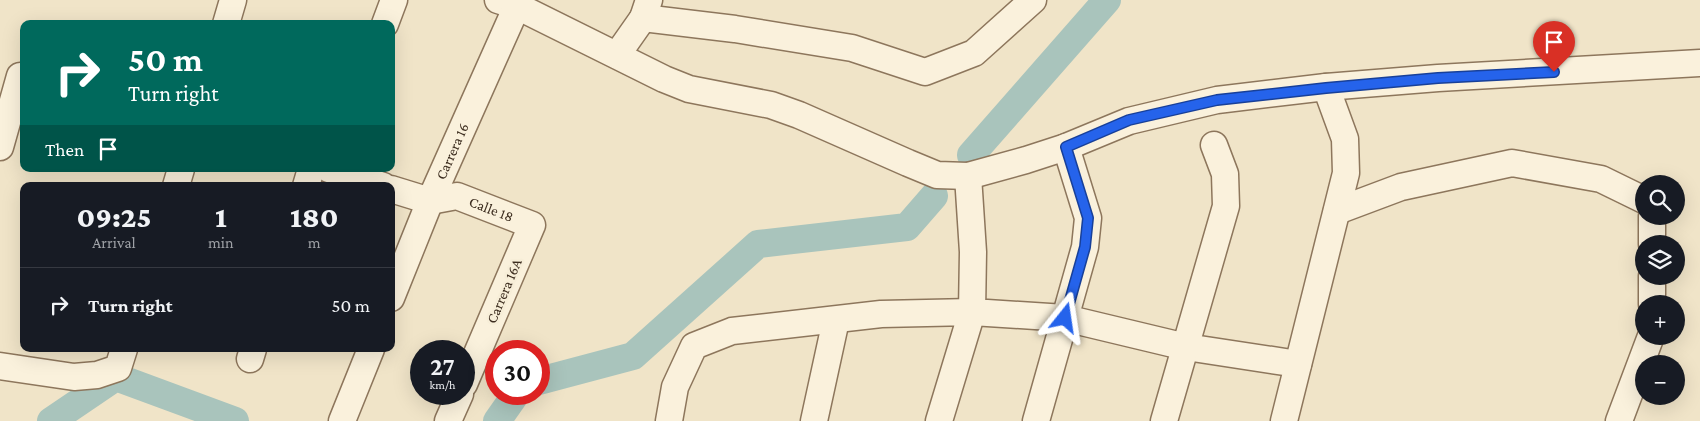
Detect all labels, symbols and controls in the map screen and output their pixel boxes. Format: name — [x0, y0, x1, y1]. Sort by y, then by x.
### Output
pin — [1533, 21, 1575, 72]
icon: arrive — [1540, 28, 1568, 56]
icon: right — [45, 40, 110, 105]
text: 50 m — [128, 40, 203, 79]
text: Turn right — [128, 81, 219, 106]
street label: Carrera 16 — [433, 121, 472, 182]
icon: arrive — [94, 135, 122, 163]
text: Then — [45, 139, 84, 160]
map controls — [1635, 175, 1685, 405]
button: search — [1635, 175, 1685, 225]
street label: Calle 18 — [467, 193, 516, 225]
text: 09:25 — [76, 200, 152, 233]
text: 1 — [215, 200, 227, 233]
text: 180 — [290, 200, 339, 233]
text: Arrival — [92, 234, 136, 251]
text: min — [208, 234, 234, 251]
text: m — [308, 234, 321, 251]
button: layers — [1635, 235, 1685, 285]
street label: Carrera 16A — [483, 256, 525, 326]
icon: right — [45, 291, 73, 319]
position arrow — [1038, 291, 1090, 343]
text: Turn right — [88, 295, 173, 316]
text: 50 m — [331, 295, 370, 316]
button: + — [1635, 295, 1685, 345]
speed limit sign: 30 — [485, 340, 550, 405]
text: 27 — [430, 353, 455, 380]
button: − — [1635, 355, 1685, 405]
text: km/h — [430, 378, 455, 392]

